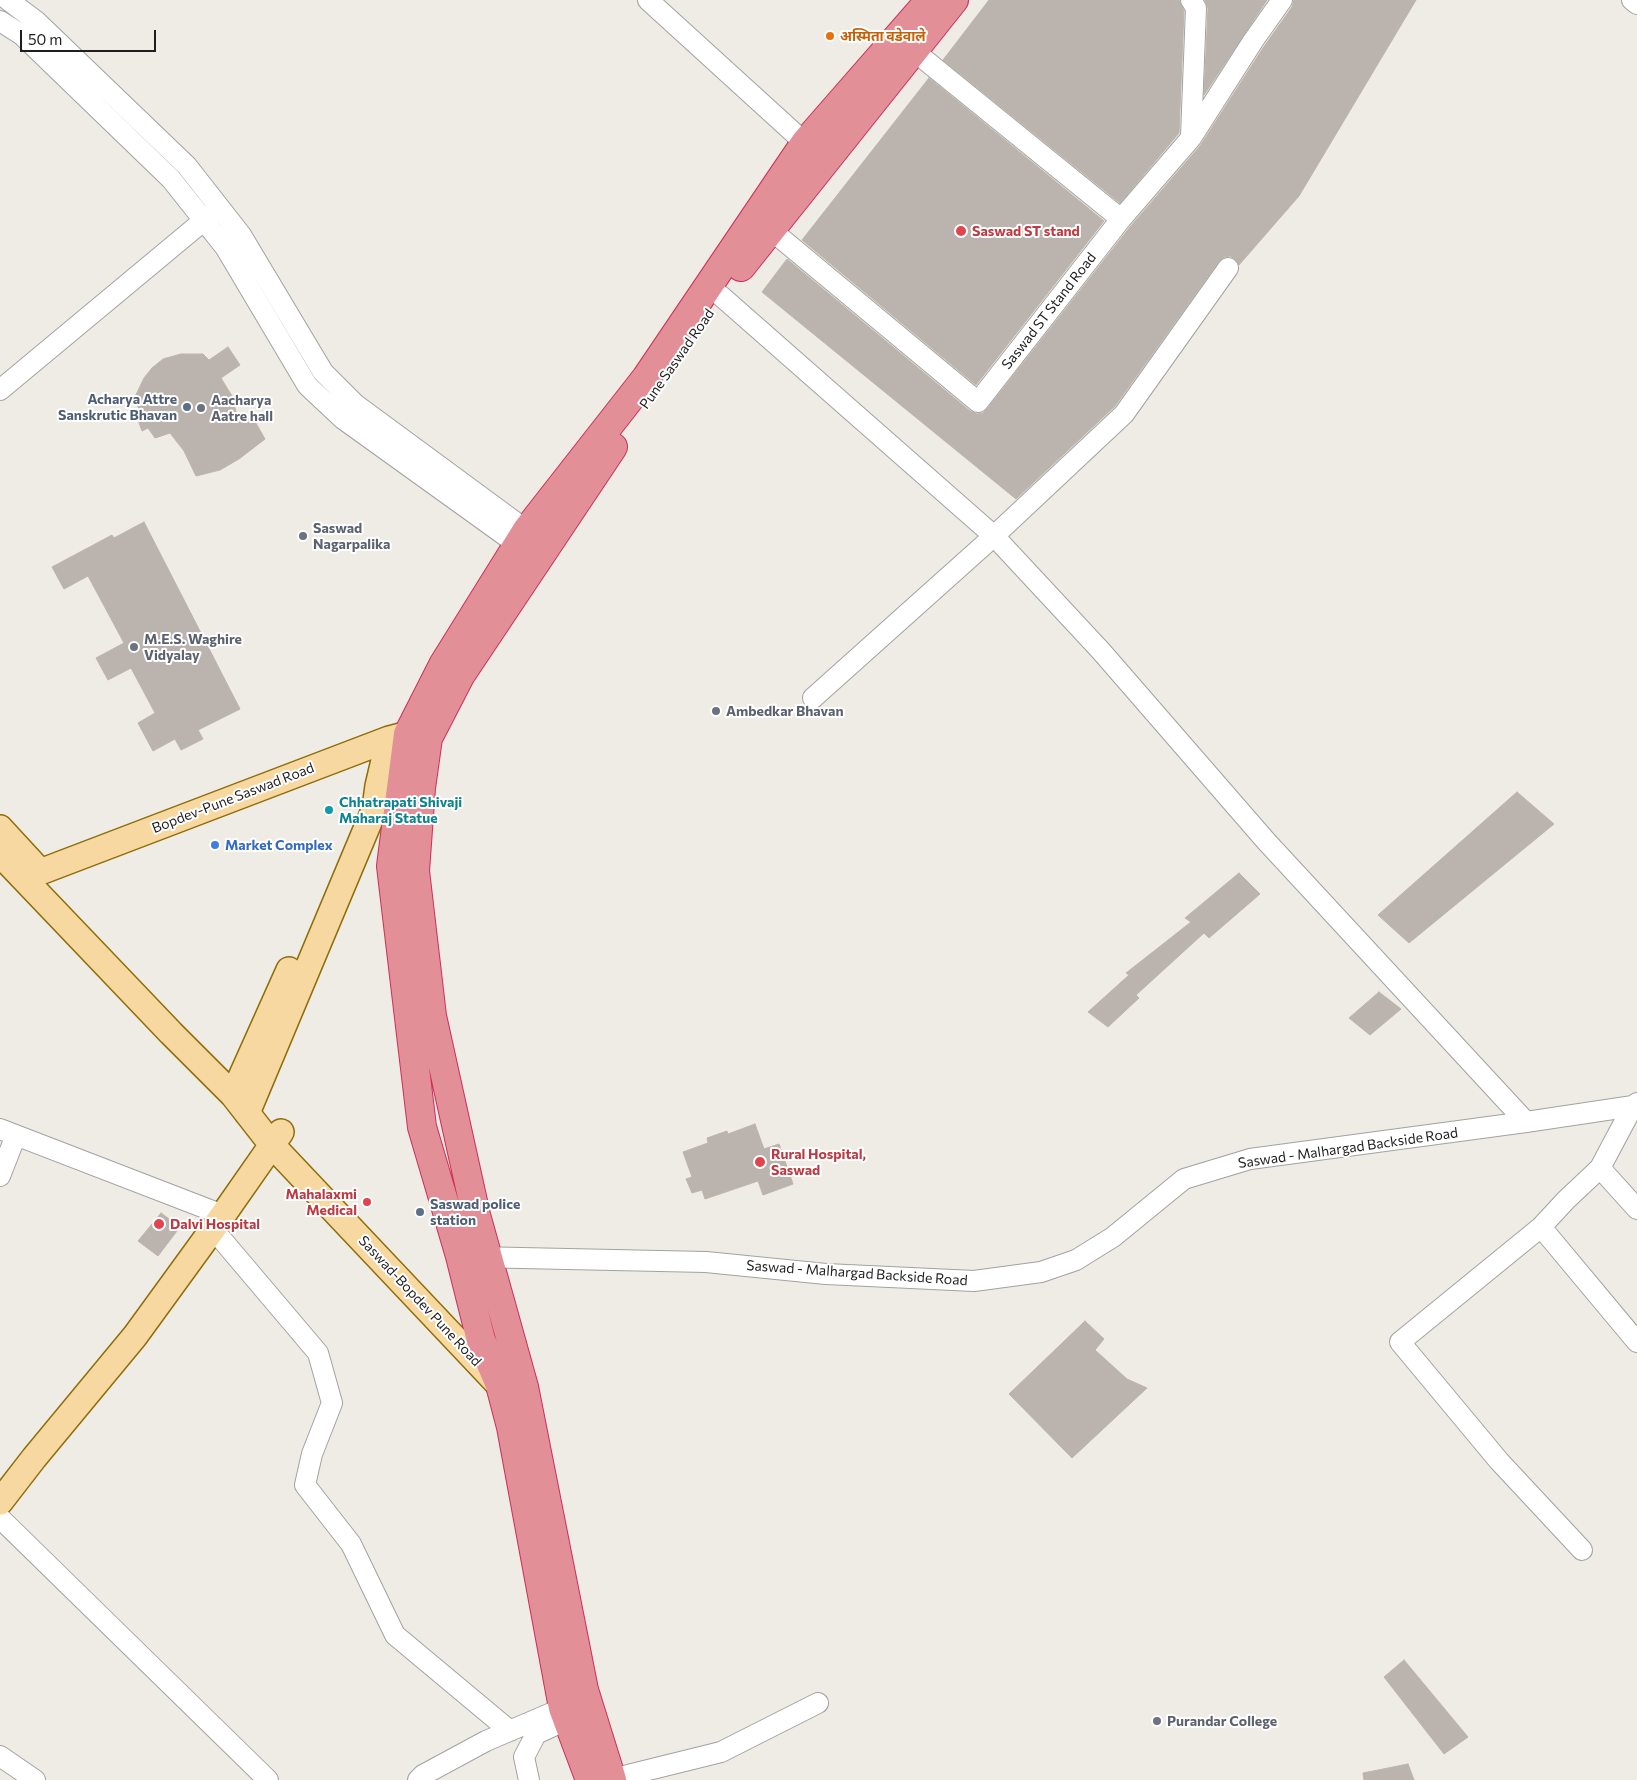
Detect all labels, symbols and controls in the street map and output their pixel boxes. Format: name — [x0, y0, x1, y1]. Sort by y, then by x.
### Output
scale bar — [22, 20, 159, 52]
place label: अस्मिता वडेवाले — [840, 28, 926, 44]
text: 50 m — [28, 30, 62, 48]
marker: अस्मिता वडेवाले — [824, 30, 836, 42]
place label: Saswad ST stand — [972, 223, 1080, 239]
marker: Saswad ST stand — [954, 224, 968, 238]
street label: Saswad ST Stand Road — [998, 249, 1100, 373]
street label: Pune Saswad Road — [636, 306, 718, 412]
place label: Acharya Attre Sanskrutic Bhavan — [58, 391, 177, 424]
place label: Aacharya Aatre hall — [211, 392, 273, 424]
marker: Acharya Attre Sanskrutic Bhavan — [181, 401, 193, 413]
marker: Aacharya Aatre hall — [195, 402, 207, 414]
place label: Saswad Nagarpalika — [313, 520, 390, 552]
marker: Saswad Nagarpalika — [297, 530, 309, 542]
place label: M.E.S. Waghire Vidyalay — [144, 631, 242, 664]
marker: M.E.S. Waghire Vidyalay — [128, 641, 140, 653]
place label: Ambedkar Bhavan — [726, 703, 843, 719]
marker: Ambedkar Bhavan — [710, 705, 722, 717]
street label: Bopdev-Pune Saswad Road — [150, 759, 316, 837]
place label: Chhatrapati Shivaji Maharaj Statue — [339, 794, 462, 826]
marker: Chhatrapati Shivaji Maharaj Statue — [323, 804, 335, 816]
place label: Market Complex — [225, 837, 333, 853]
marker: Market Complex — [209, 839, 221, 851]
street label: Saswad - Malhargad Backside Road — [1237, 1124, 1459, 1172]
place label: Rural Hospital, Saswad — [771, 1146, 866, 1178]
marker: Rural Hospital, Saswad — [753, 1155, 767, 1169]
place label: Mahalaxmi Medical — [286, 1186, 357, 1218]
marker: Mahalaxmi Medical — [361, 1196, 373, 1208]
place label: Saswad police station — [430, 1196, 520, 1228]
marker: Saswad police station — [414, 1206, 426, 1218]
place label: Dalvi Hospital — [170, 1216, 260, 1232]
marker: Dalvi Hospital — [152, 1217, 166, 1231]
street label: Saswad-Bopdev Pune Road — [355, 1232, 485, 1370]
street label: Saswad - Malhargad Backside Road — [746, 1257, 968, 1289]
place label: Purandar College — [1167, 1713, 1277, 1729]
marker: Purandar College — [1151, 1715, 1163, 1727]

